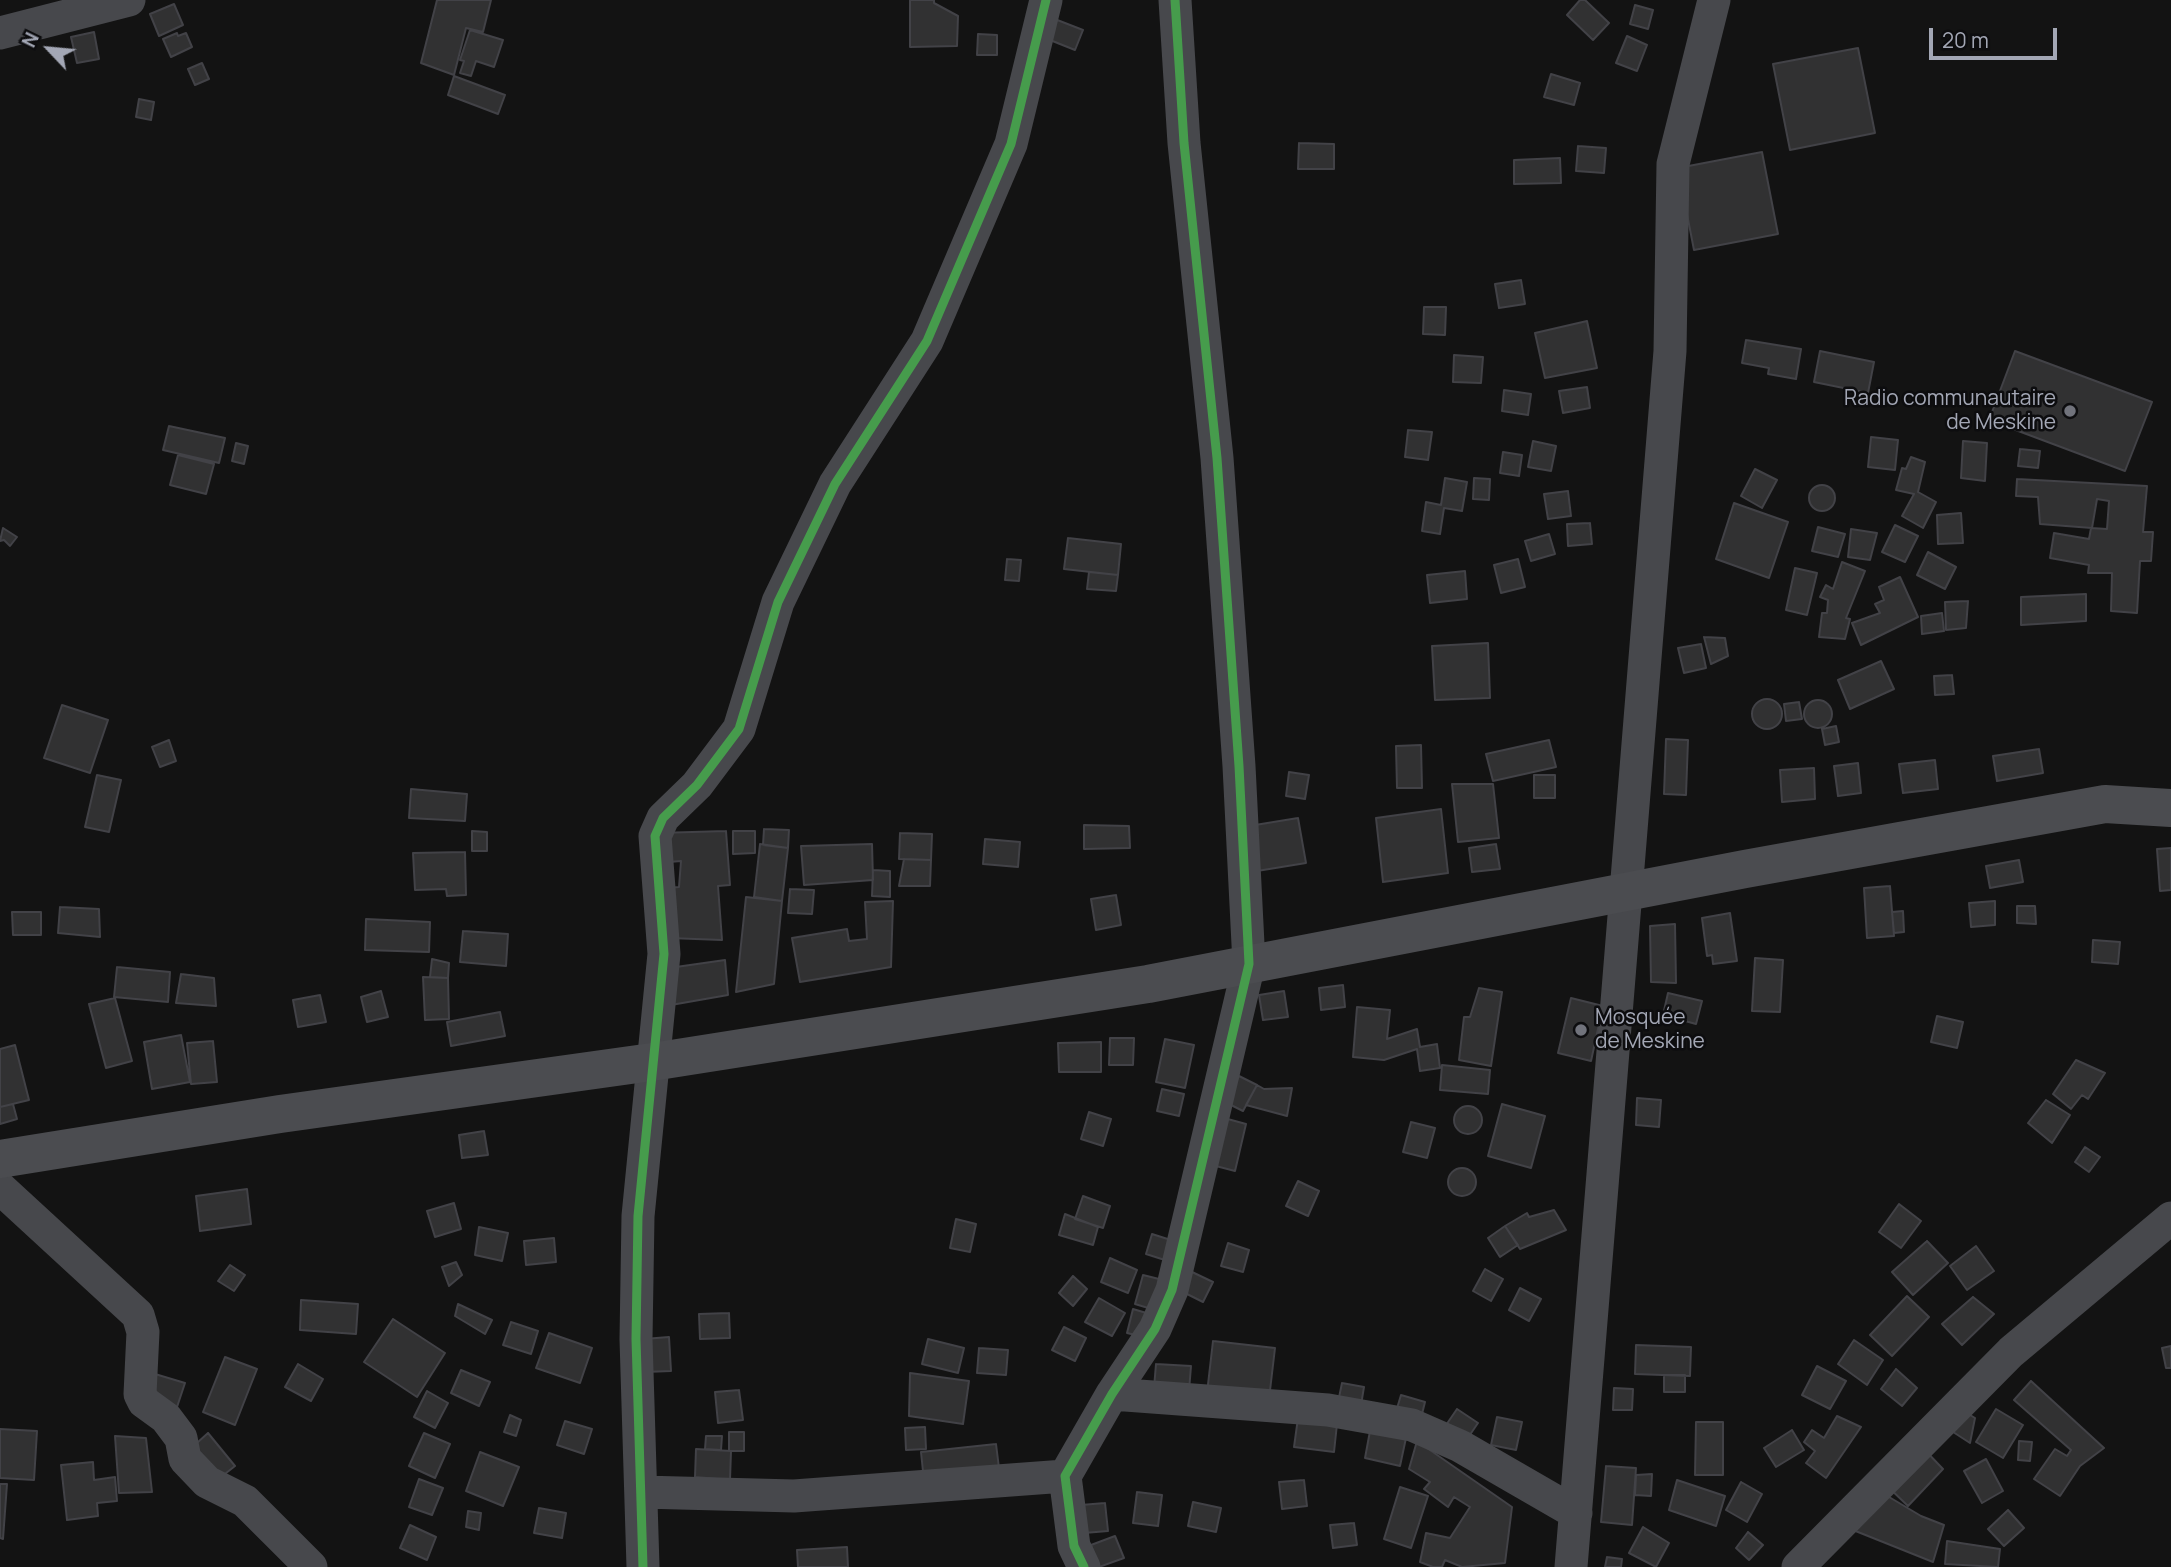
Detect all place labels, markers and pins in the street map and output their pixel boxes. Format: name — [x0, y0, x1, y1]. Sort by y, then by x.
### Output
place label: Radio communautaire de Meskine — [1844, 386, 2056, 436]
marker: Radio communautaire de Meskine — [2062, 403, 2078, 419]
place label: Mosquée de Meskine — [1595, 1005, 1705, 1055]
marker: Mosquée de Meskine — [1573, 1022, 1589, 1038]

